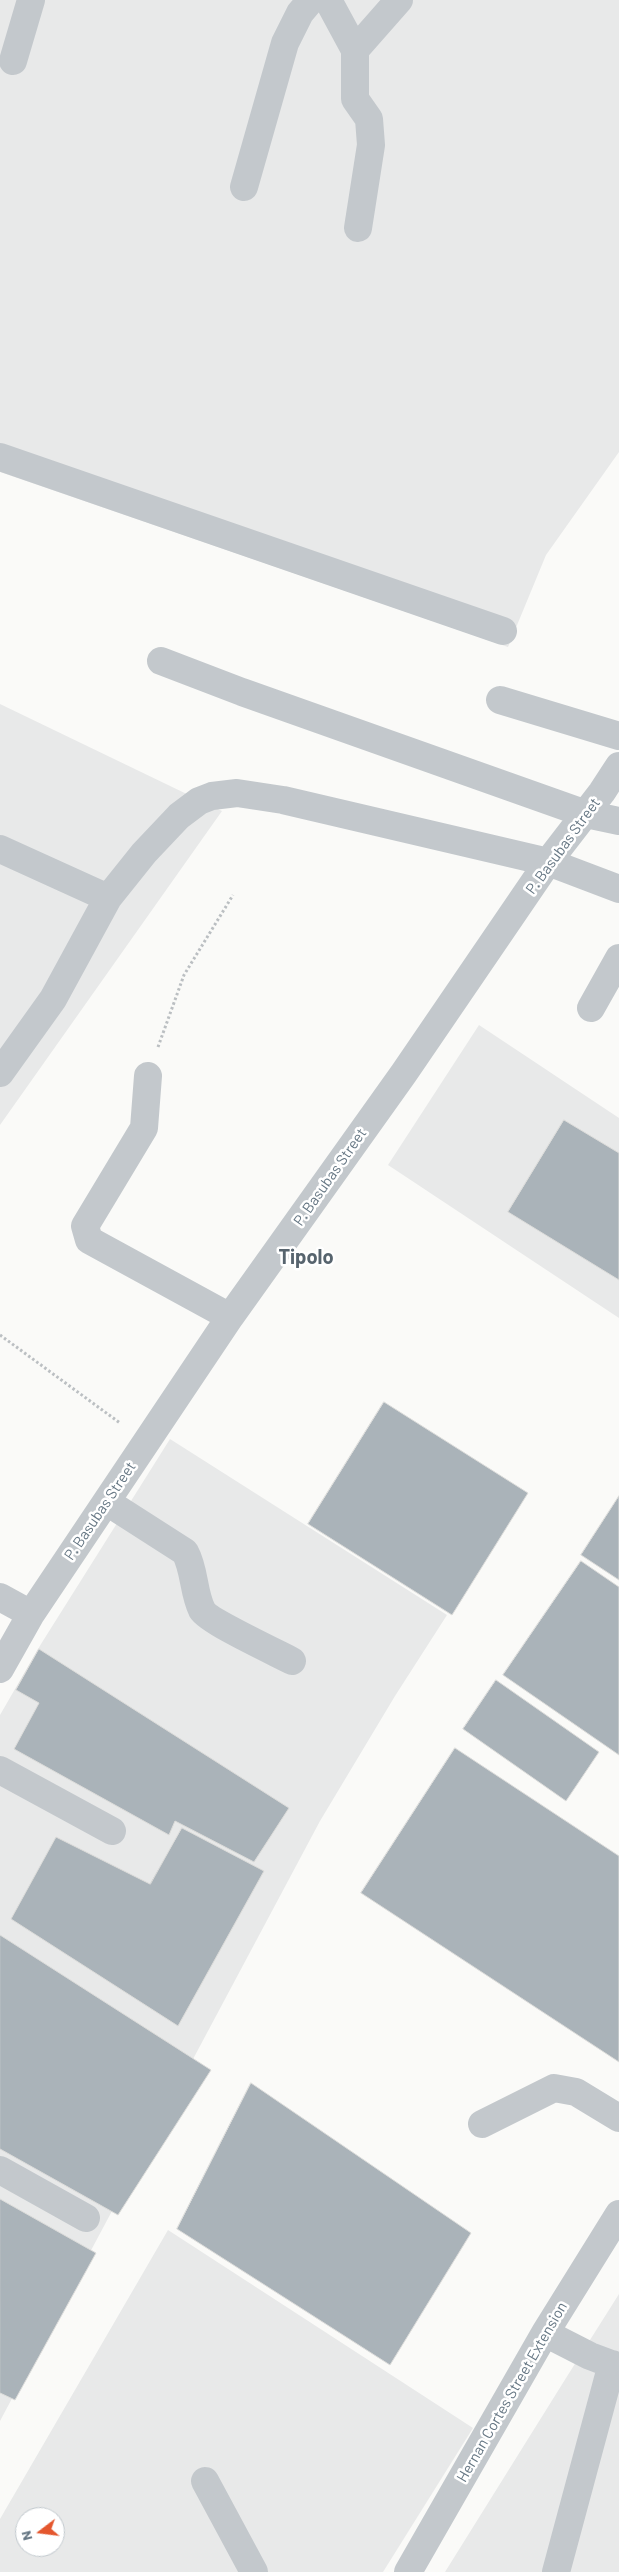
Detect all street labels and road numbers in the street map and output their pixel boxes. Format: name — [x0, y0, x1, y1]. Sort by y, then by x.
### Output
street label: P. Basubas Street — [522, 794, 604, 898]
street label: P. Basubas Street — [290, 1125, 370, 1229]
street label: P. Basubas Street — [60, 1458, 140, 1564]
street label: Hernan Cortes Street Extension — [453, 2299, 571, 2485]

